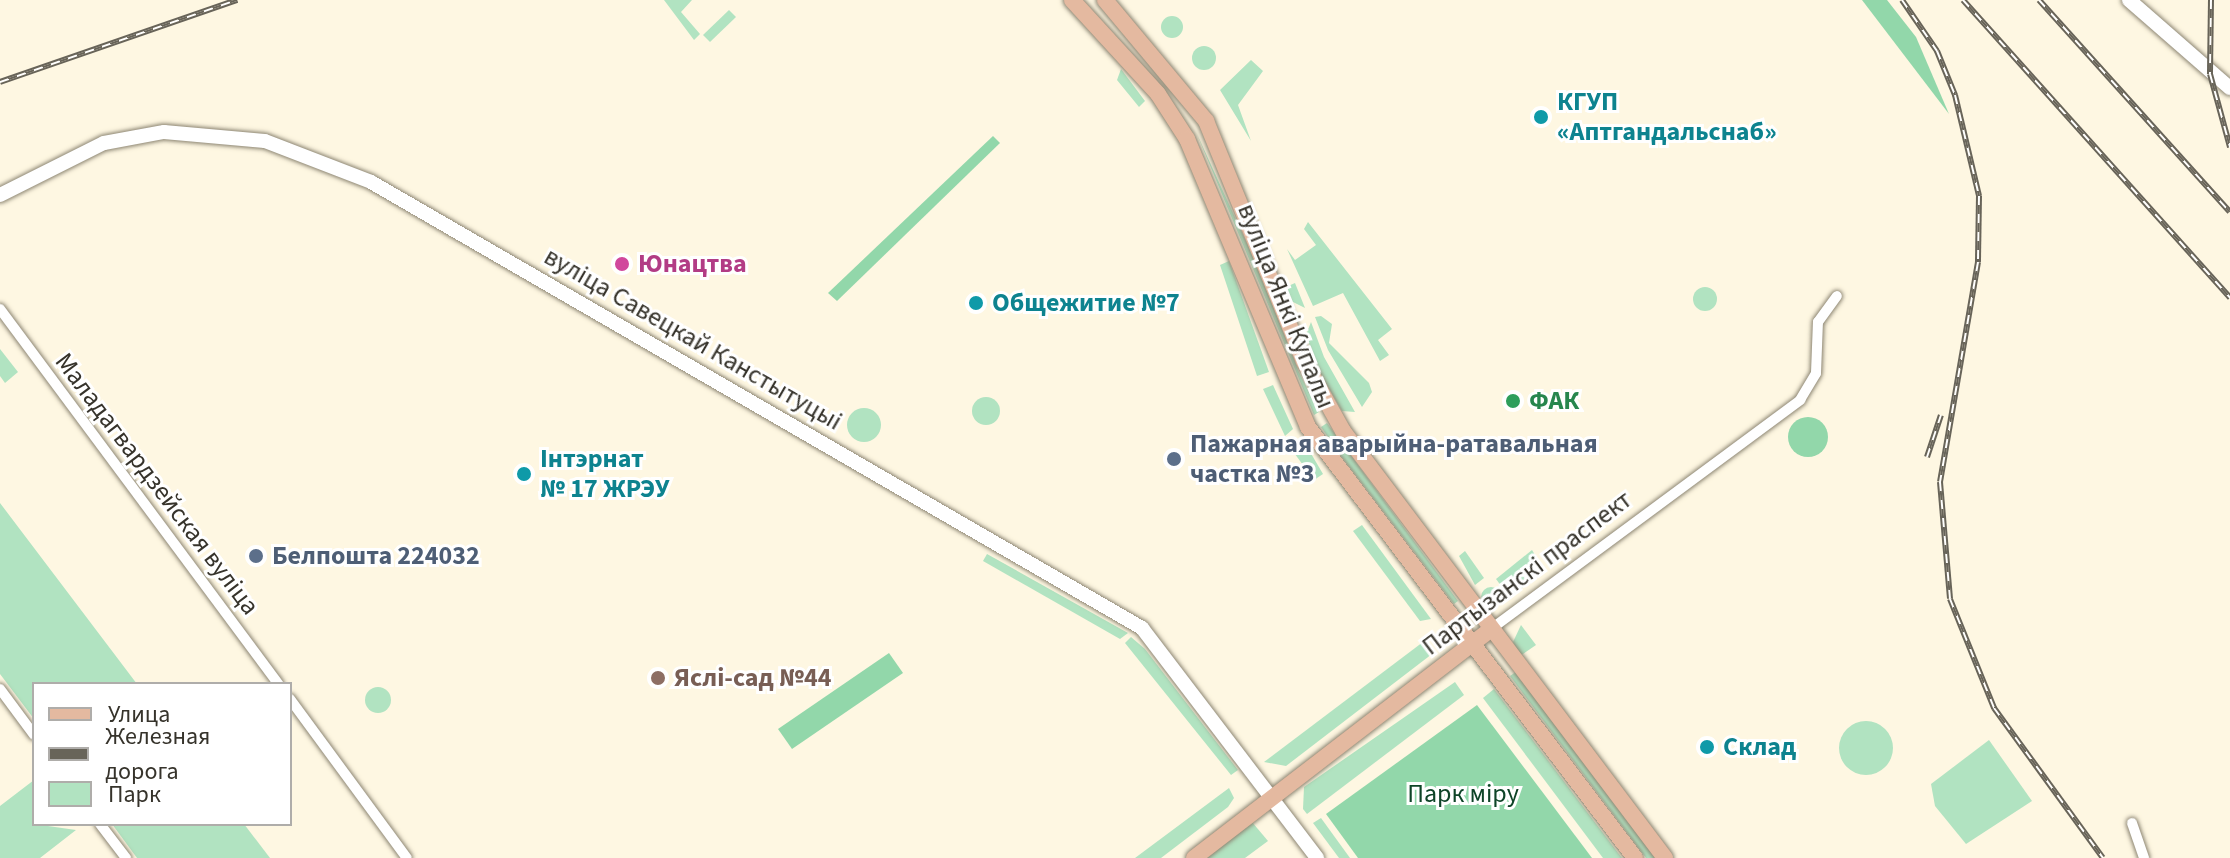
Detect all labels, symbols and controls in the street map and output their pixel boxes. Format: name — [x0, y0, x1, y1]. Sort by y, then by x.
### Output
place label: КГУП «Аптгандальснаб» — [1557, 86, 1777, 148]
marker: КГУП «Аптгандальснаб» — [1532, 108, 1550, 126]
street label: вуліца Янкі Купалы — [1231, 199, 1341, 413]
street label: вуліца Савецкай Канстытуцыі — [539, 241, 847, 437]
place label: Юнацтва — [638, 248, 747, 280]
marker: Юнацтва — [613, 255, 631, 273]
place label: Общежитие №7 — [992, 287, 1180, 319]
marker: Общежитие №7 — [967, 294, 985, 312]
street label: Маладагвардзейская вуліца — [48, 347, 266, 621]
place label: ФАК — [1529, 385, 1579, 417]
marker: ФАК — [1504, 392, 1522, 410]
place label: Пажарная аварыйна-ратавальная частка №3 — [1190, 428, 1598, 490]
place label: Інтэрнат № 17 ЖРЭУ — [540, 443, 669, 504]
marker: Пажарная аварыйна-ратавальная частка №3 — [1165, 450, 1183, 468]
marker: Інтэрнат № 17 ЖРЭУ — [515, 465, 533, 483]
street label: Партызанскі праспект — [1416, 484, 1638, 662]
place label: Белпошта 224032 — [272, 540, 480, 572]
marker: Белпошта 224032 — [247, 547, 265, 565]
place label: Яслі-сад №44 — [674, 662, 832, 694]
marker: Яслі-сад №44 — [649, 669, 667, 687]
legend — [32, 682, 292, 826]
text: Улица — [108, 697, 170, 732]
text: Железная дорога — [105, 719, 210, 789]
place label: Склад — [1723, 731, 1796, 763]
marker: Склад — [1698, 738, 1716, 756]
text: Парк — [108, 777, 161, 812]
park label: Парк міру — [1407, 778, 1519, 810]

